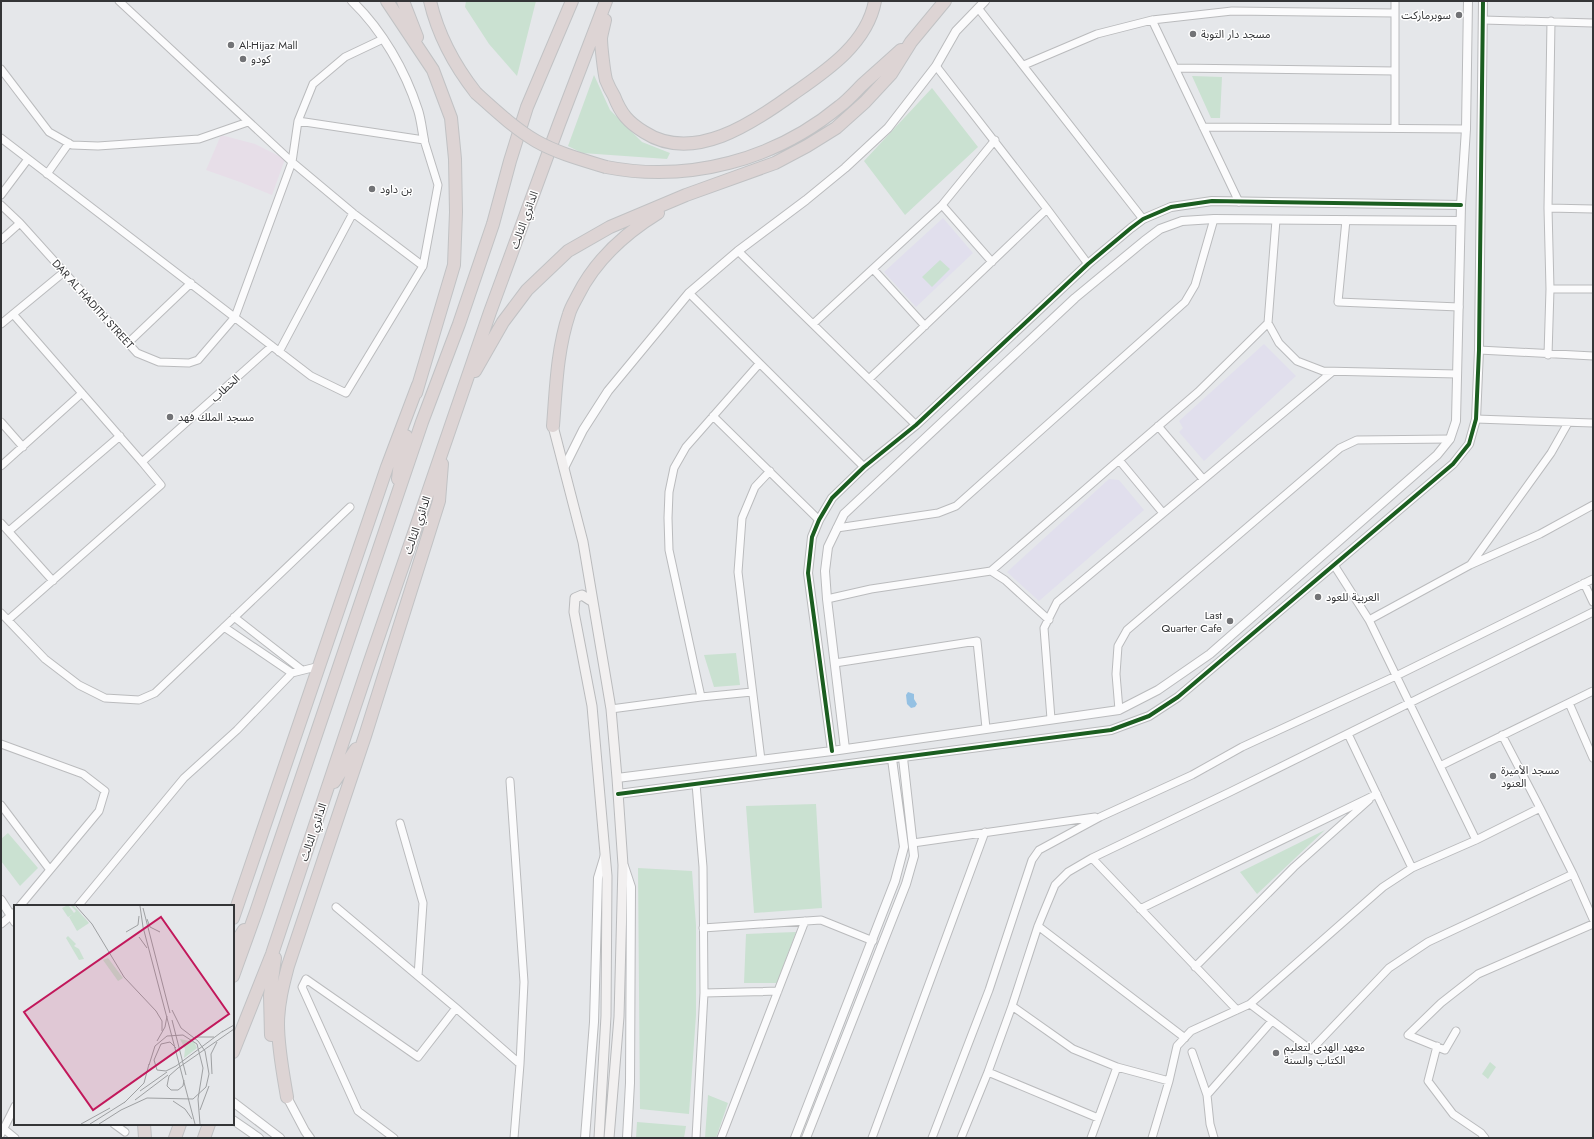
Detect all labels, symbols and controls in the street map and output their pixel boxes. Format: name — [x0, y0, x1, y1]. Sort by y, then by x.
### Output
place label: سوبرماركت — [1401, 7, 1451, 23]
marker: سوبرماركت — [1454, 10, 1464, 20]
place label: مسجد دار التوبة — [1201, 26, 1271, 42]
marker: مسجد دار التوبة — [1188, 29, 1198, 39]
place label: Al-Hijaz Mall — [239, 37, 298, 53]
marker: Al-Hijaz Mall — [226, 40, 236, 50]
place label: كودو — [251, 51, 271, 67]
marker: كودو — [238, 54, 248, 64]
place label: بن داود — [380, 181, 412, 197]
marker: بن داود — [367, 184, 377, 194]
street label: الدائري الثالث — [506, 189, 543, 252]
street label: DAR AL HADITH STREET — [48, 256, 138, 352]
street label: الخطاب — [207, 371, 243, 405]
place label: مسجد الملك فهد — [178, 409, 254, 425]
marker: مسجد الملك فهد — [165, 412, 175, 422]
street label: الدائري الثالث — [400, 494, 436, 557]
place label: العربية للعود — [1326, 589, 1379, 605]
marker: العربية للعود — [1313, 592, 1323, 602]
place label: Last Quarter Cafe — [1161, 607, 1222, 636]
marker: Last Quarter Cafe — [1225, 616, 1235, 626]
place label: مسجد الأميرة العنود — [1501, 762, 1560, 791]
marker: مسجد الأميرة العنود — [1488, 771, 1498, 781]
street label: الدائري الثالث — [296, 801, 332, 864]
inset map — [14, 905, 234, 1125]
place label: معهد الهدى لتعليم الكتاب والسنة — [1284, 1039, 1365, 1068]
marker: معهد الهدى لتعليم الكتاب والسنة — [1271, 1048, 1281, 1058]

